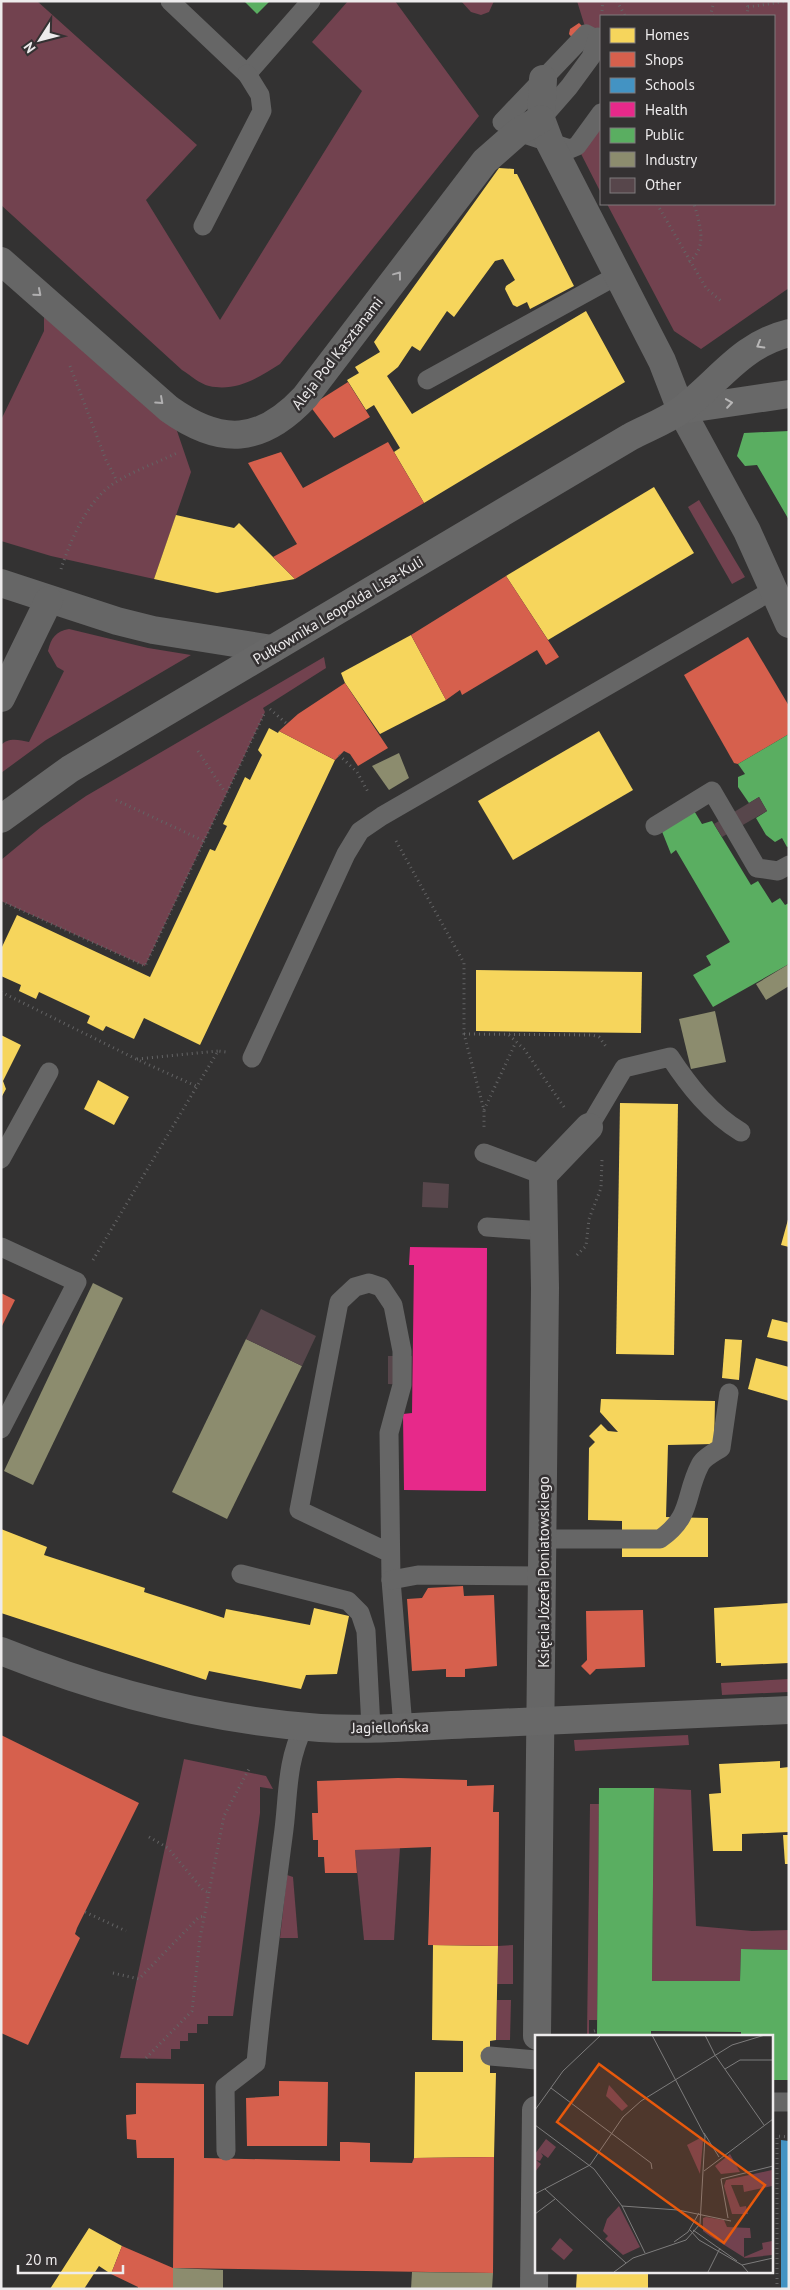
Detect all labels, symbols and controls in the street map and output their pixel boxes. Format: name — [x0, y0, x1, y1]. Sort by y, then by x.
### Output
north arrow — [15, 15, 65, 65]
legend — [600, 15, 775, 205]
text: Homes — [645, 25, 689, 44]
text: N — [19, 39, 39, 57]
text: Shops — [645, 50, 684, 69]
text: Schools — [645, 75, 695, 94]
text: Health — [645, 100, 688, 119]
text: Public — [645, 125, 684, 144]
text: Industry — [645, 150, 697, 169]
text: Other — [645, 175, 681, 194]
one-way arrow — [392, 271, 401, 281]
one-way arrow — [33, 287, 42, 296]
street label: Aleja Pod Kasztanami — [287, 293, 387, 413]
one-way arrow — [756, 339, 765, 349]
one-way arrow — [154, 395, 163, 404]
one-way arrow — [725, 398, 733, 408]
street label: Pułkownika Leopolda Lisa-Kuli — [249, 551, 427, 669]
street label: Księcia Józefa Poniatowskiego — [534, 1476, 553, 1668]
street label: Jagiellońska — [350, 1717, 429, 1737]
inset map — [535, 2035, 772, 2272]
scale bar — [18, 2242, 122, 2274]
text: 20 m — [25, 2250, 58, 2269]

